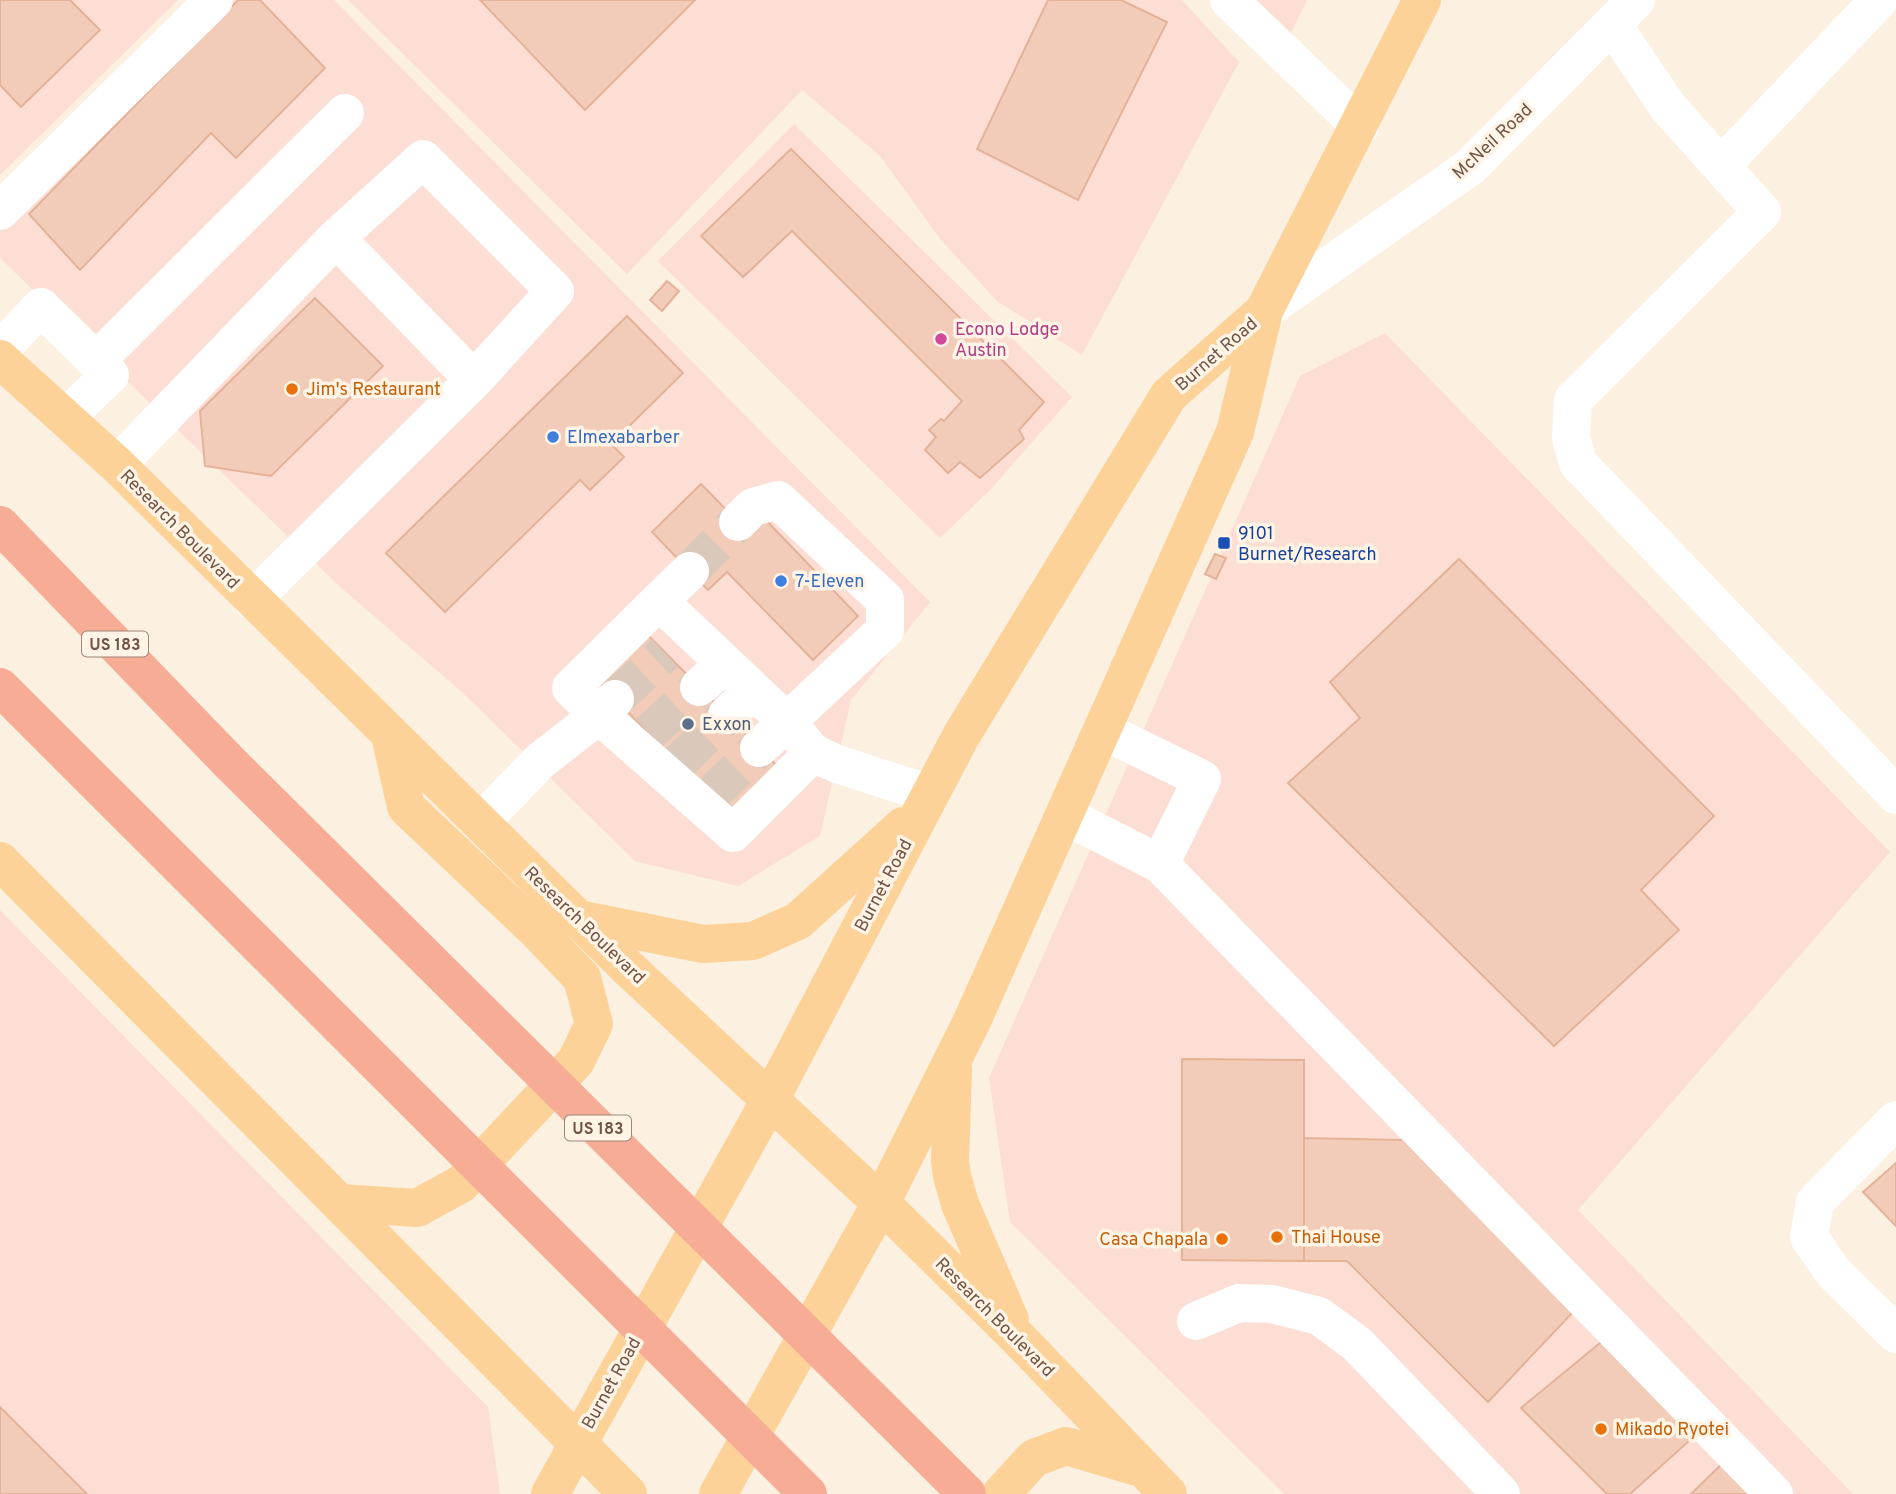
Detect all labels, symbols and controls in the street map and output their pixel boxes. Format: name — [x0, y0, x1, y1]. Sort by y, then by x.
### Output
street label: McNeil Road — [1448, 99, 1538, 185]
street label: Burnet Road — [1171, 313, 1263, 397]
place label: Econo Lodge Austin — [955, 319, 1059, 363]
marker: Econo Lodge Austin — [933, 331, 949, 347]
place label: Jim's Restaurant — [306, 379, 441, 402]
marker: Jim's Restaurant — [284, 381, 300, 397]
place label: Elmexabarber — [567, 427, 680, 450]
marker: Elmexabarber — [545, 429, 561, 445]
street label: Research Boulevard — [114, 465, 244, 595]
place label: 9101 Burnet/Research — [1238, 523, 1377, 567]
marker: 9101 Burnet/Research — [1216, 535, 1232, 551]
place label: 7-Eleven — [795, 571, 864, 594]
marker: 7-Eleven — [773, 573, 789, 589]
road number: US 183 — [82, 632, 148, 656]
place label: Exxon — [702, 714, 751, 737]
marker: Exxon — [680, 716, 696, 732]
street label: Burnet Road — [850, 835, 918, 936]
street label: Research Boulevard — [518, 862, 649, 990]
road number: US 183 — [565, 1116, 631, 1140]
place label: Thai House — [1291, 1227, 1381, 1250]
place label: Casa Chapala — [1099, 1229, 1208, 1252]
marker: Thai House — [1269, 1229, 1285, 1245]
marker: Casa Chapala — [1214, 1231, 1230, 1247]
street label: Research Boulevard — [929, 1253, 1059, 1383]
street label: Burnet Road — [578, 1334, 647, 1434]
place label: Mikado Ryotei — [1615, 1419, 1729, 1442]
marker: Mikado Ryotei — [1593, 1421, 1609, 1437]

